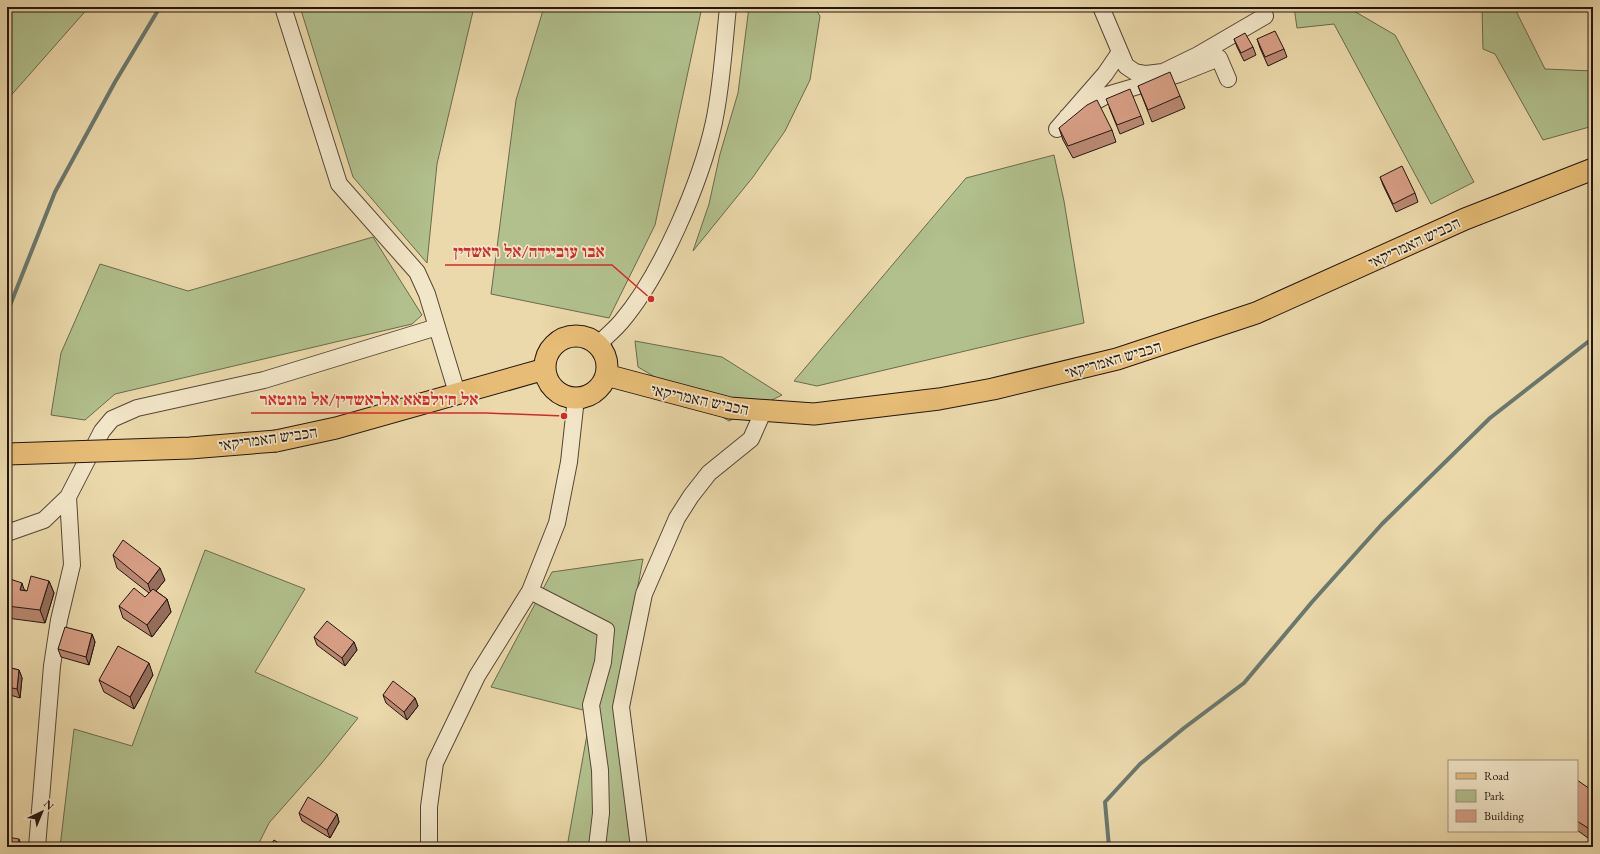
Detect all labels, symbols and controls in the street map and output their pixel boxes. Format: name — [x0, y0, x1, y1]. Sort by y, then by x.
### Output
street label: הכביש האמריקאי — [1365, 212, 1464, 273]
callout: אבו עוביידה/אל ראשדין — [445, 236, 612, 265]
text: אבו עוביידה/אל ראשדין — [453, 240, 605, 262]
street label: הכביש האמריקאי — [1062, 336, 1164, 383]
street label: הכביש האמריקאי — [649, 379, 751, 420]
callout: אל ח׳ולפאא אלראשדין/אל מונטאר — [251, 384, 486, 413]
text: אל ח׳ולפאא אלראשדין/אל מונטאר — [259, 388, 479, 410]
street label: הכביש האמריקאי — [217, 421, 319, 456]
legend — [1448, 760, 1578, 832]
text: Road — [1484, 768, 1510, 784]
text: Park — [1484, 788, 1505, 804]
north arrow — [22, 792, 62, 832]
text: N — [41, 797, 57, 813]
text: Building — [1484, 808, 1525, 824]

